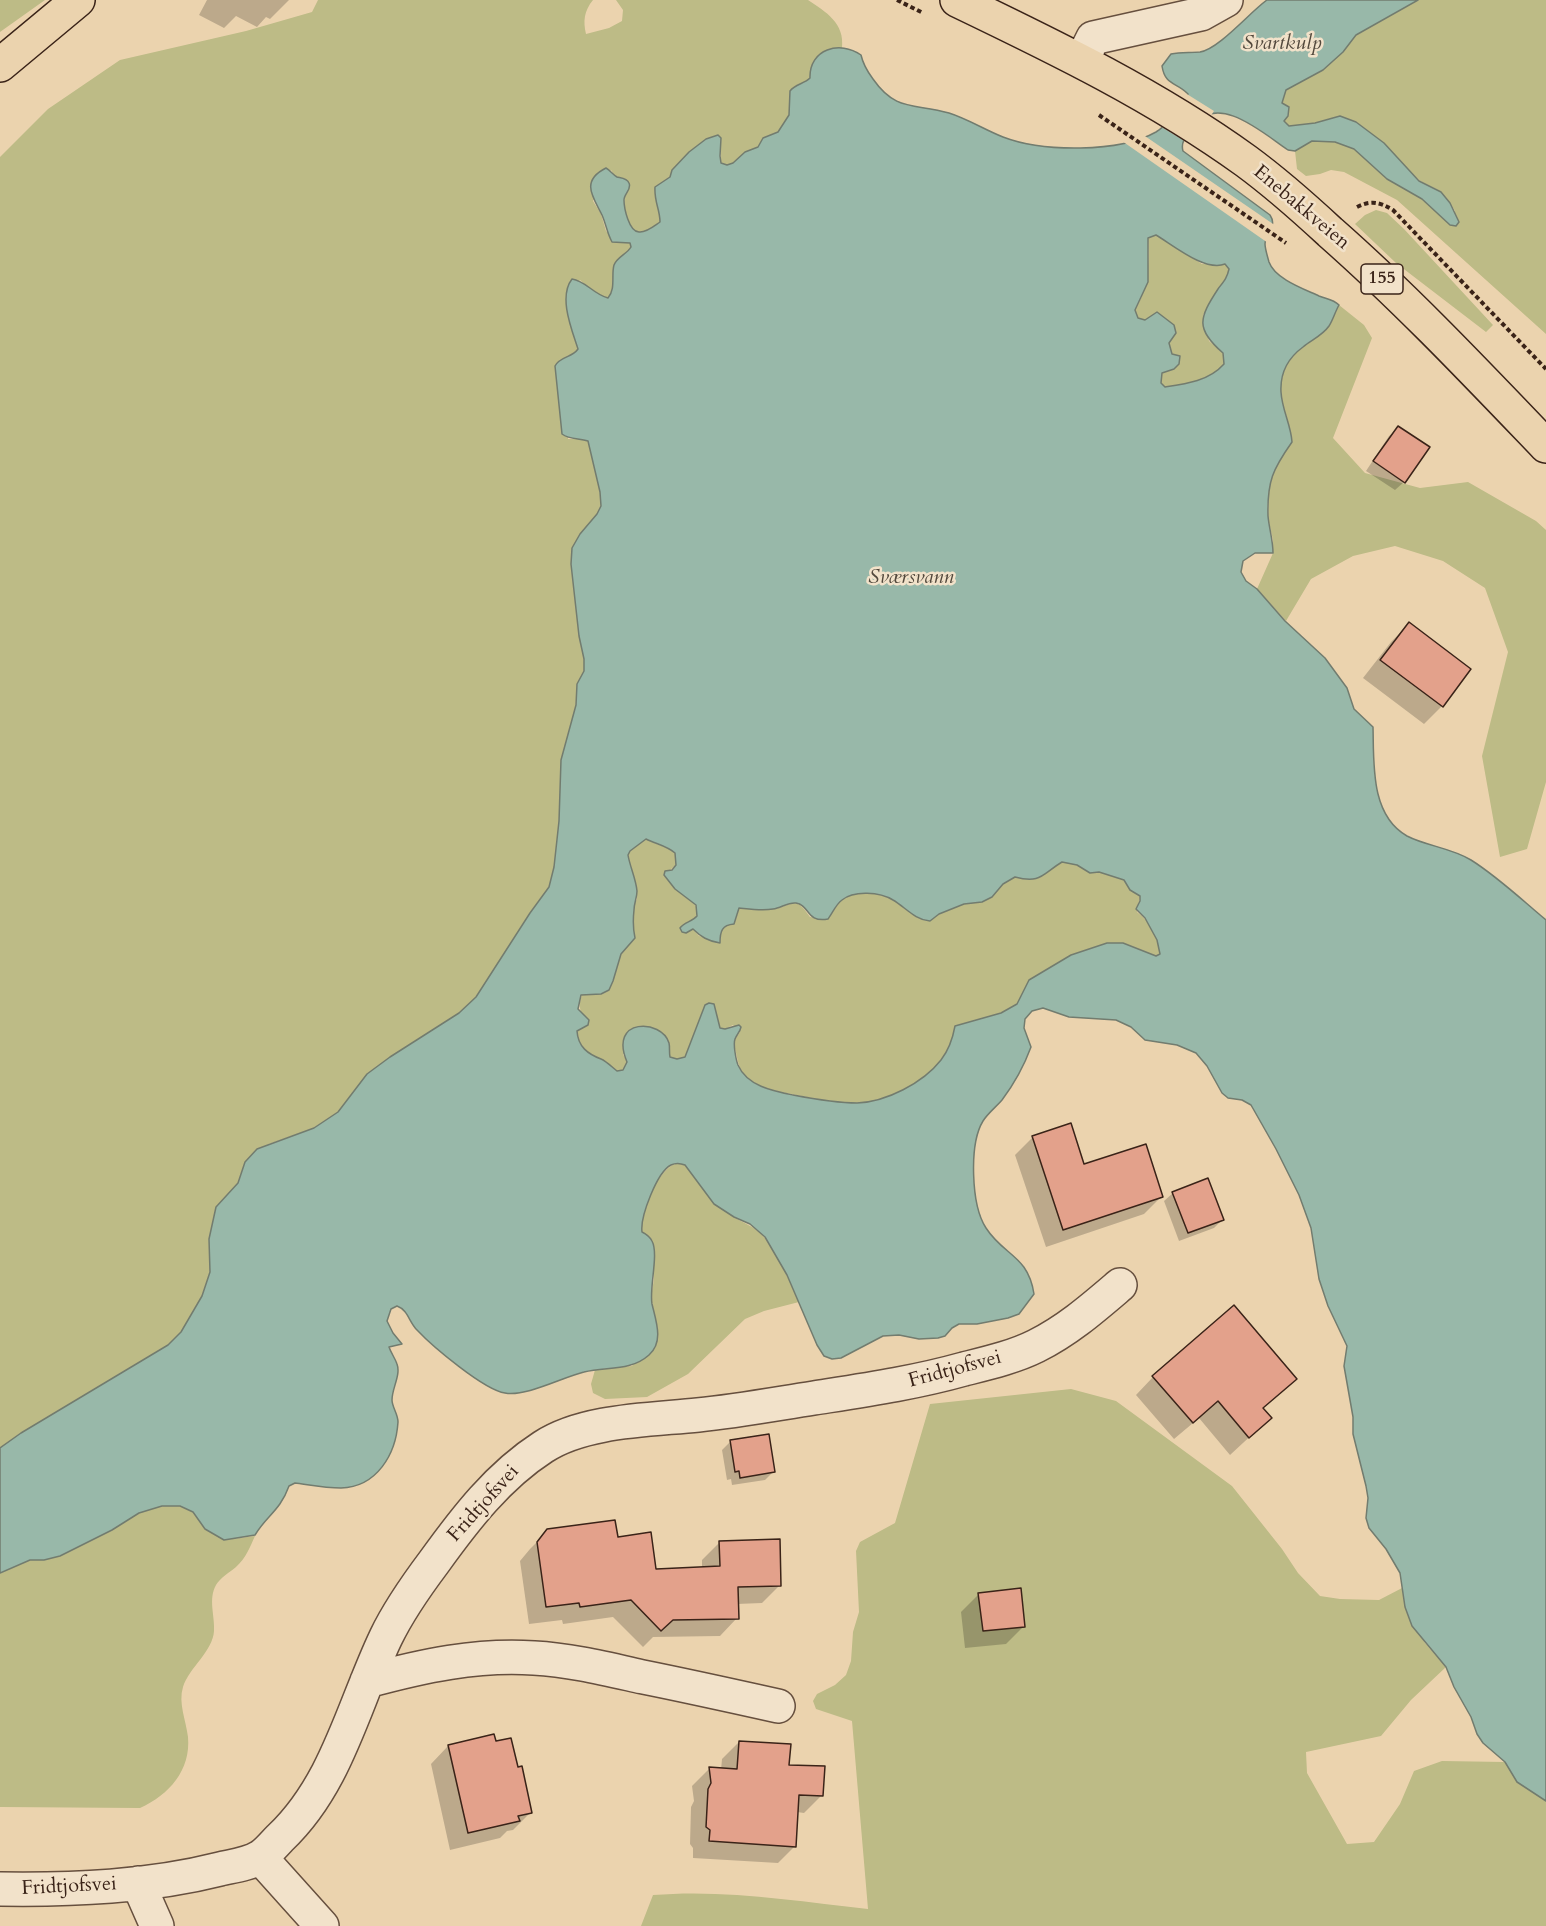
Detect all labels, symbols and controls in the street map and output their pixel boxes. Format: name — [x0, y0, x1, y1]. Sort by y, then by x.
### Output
water label: Svartkulp — [1242, 31, 1322, 57]
street label: Enebakkveien — [1248, 161, 1354, 255]
road number: 155 — [1361, 264, 1403, 294]
water label: Sværsvann — [868, 565, 954, 591]
street label: Fridtjofsvei — [906, 1346, 1004, 1394]
street label: Fridtjofsvei — [443, 1461, 525, 1547]
street label: Fridtjofsvei — [21, 1873, 117, 1901]

